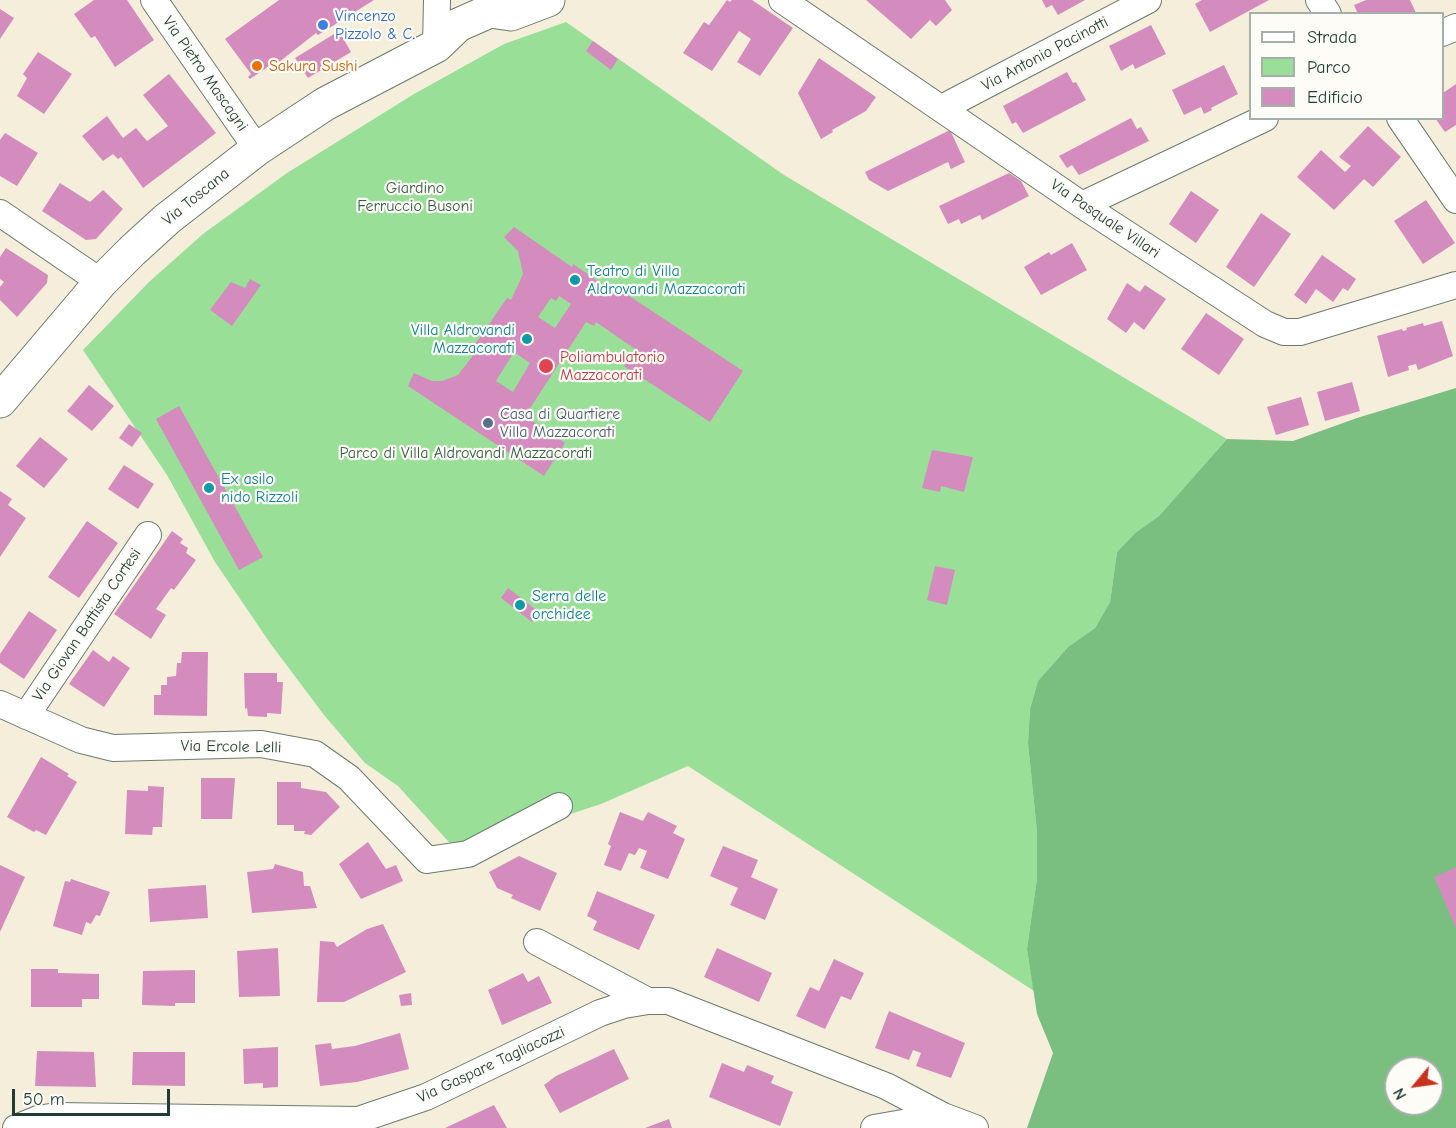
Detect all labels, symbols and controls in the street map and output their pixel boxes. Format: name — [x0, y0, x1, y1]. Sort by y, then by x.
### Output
place label: Vincenzo Pizzolo & C. — [335, 6, 415, 44]
legend — [1249, 12, 1444, 120]
street label: Via Pietro Mascagni — [158, 13, 252, 135]
street label: Via Antonio Pacinotti — [978, 13, 1112, 95]
marker: Vincenzo Pizzolo & C. — [316, 18, 330, 32]
text: Strada — [1307, 27, 1357, 48]
place label: Sakura Sushi — [269, 56, 358, 76]
text: Parco — [1307, 57, 1350, 78]
marker: Sakura Sushi — [250, 59, 264, 73]
text: Edificio — [1307, 87, 1363, 108]
street label: Via Toscana — [159, 164, 233, 230]
street label: Via Pasquale Villari — [1047, 175, 1163, 263]
park label: Giardino Ferruccio Busoni — [357, 178, 473, 216]
place label: Teatro di Villa Aldrovandi Mazzacorati — [587, 261, 746, 299]
marker: Teatro di Villa Aldrovandi Mazzacorati — [568, 273, 582, 287]
place label: Villa Aldrovandi Mazzacorati — [411, 320, 515, 358]
marker: Villa Aldrovandi Mazzacorati — [520, 332, 534, 346]
place label: Poliambulatorio Mazzacorati — [560, 347, 665, 385]
marker: Poliambulatorio Mazzacorati — [537, 357, 555, 375]
place label: Casa di Quartiere Villa Mazzacorati — [500, 404, 620, 442]
marker: Casa di Quartiere Villa Mazzacorati — [481, 416, 495, 430]
park label: Parco di Villa Aldrovandi Mazzacorati — [340, 443, 592, 463]
place label: Ex asilo nido Rizzoli — [221, 469, 298, 507]
marker: Ex asilo nido Rizzoli — [202, 481, 216, 495]
street label: Via Giovan Battista Cortesi — [29, 545, 145, 705]
place label: Serra delle orchidee — [532, 586, 606, 624]
marker: Serra delle orchidee — [513, 598, 527, 612]
street label: Via Ercole Lelli — [180, 737, 282, 757]
street label: Via Gaspare Tagliacozzi — [414, 1022, 568, 1108]
north arrow — [1384, 1056, 1444, 1116]
scale bar — [15, 1077, 172, 1115]
text: N — [1390, 1085, 1410, 1103]
text: 50 m — [23, 1089, 65, 1110]

